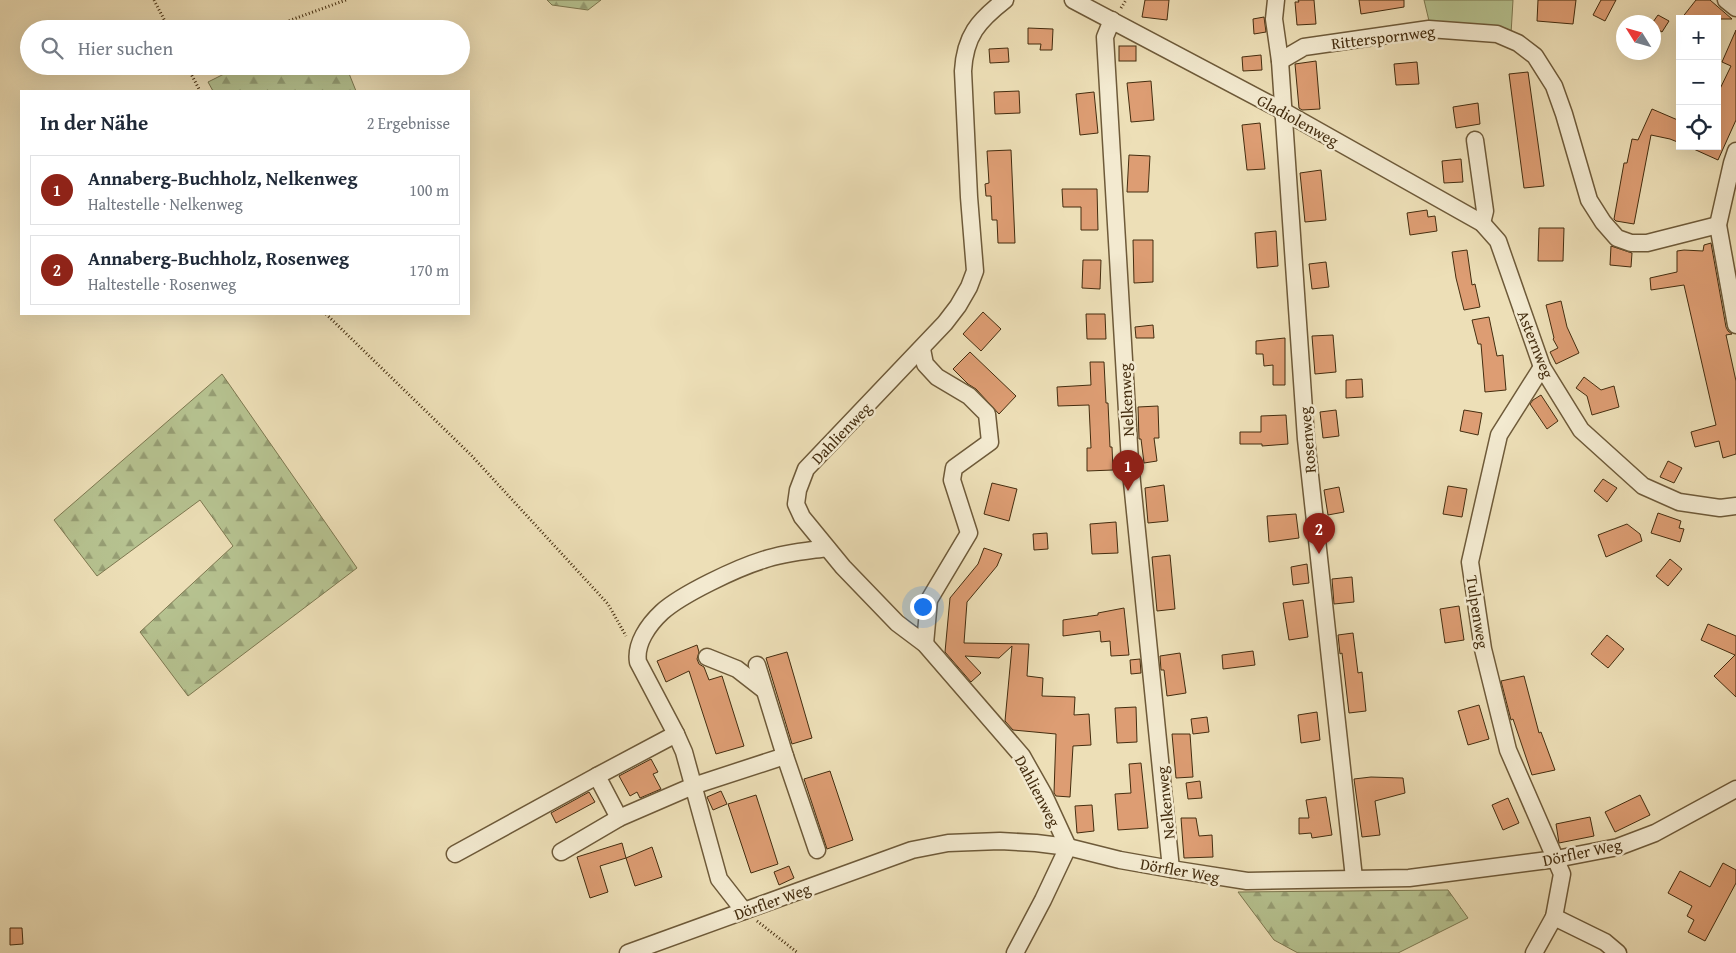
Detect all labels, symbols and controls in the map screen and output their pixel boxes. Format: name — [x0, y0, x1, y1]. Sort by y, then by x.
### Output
north arrow — [1616, 15, 1661, 60]
map controls — [1676, 15, 1721, 150]
button: + — [1676, 15, 1721, 60]
street label: Ritterspornweg — [1330, 19, 1436, 55]
search box — [20, 20, 470, 75]
icon: search — [38, 34, 66, 62]
text: Hier suchen — [78, 34, 173, 62]
button: − — [1676, 60, 1721, 105]
street label: Gladiolenweg — [1253, 88, 1343, 152]
button: locate — [1676, 105, 1721, 150]
text: In der Nähe — [40, 107, 148, 138]
text: 2 Ergebnisse — [367, 111, 450, 135]
text: Annaberg-Buchholz, Nelkenweg — [88, 164, 357, 192]
text: 1 — [53, 178, 61, 202]
text: 100 m — [409, 178, 449, 202]
text: Haltestelle · Nelkenweg — [88, 192, 243, 216]
text: Annaberg-Buchholz, Rosenweg — [88, 244, 349, 272]
text: 2 — [53, 258, 61, 282]
text: 170 m — [409, 258, 449, 282]
text: Haltestelle · Rosenweg — [88, 272, 236, 296]
street label: Asternweg — [1512, 306, 1560, 382]
street label: Nelkenweg — [1112, 363, 1140, 437]
street label: Dahlienweg — [805, 396, 877, 469]
street label: Rosenweg — [1292, 406, 1322, 474]
pin: 1 — [1112, 450, 1144, 491]
pin: 2 — [1303, 513, 1335, 554]
street label: Tulpenweg — [1460, 574, 1496, 650]
your location — [910, 594, 936, 620]
street label: Dahlienweg — [1009, 751, 1067, 831]
street label: Nelkenweg — [1149, 765, 1181, 841]
street label: Dörfler Weg — [1540, 832, 1624, 872]
street label: Dörfler Weg — [1138, 851, 1222, 889]
street label: Dörfler Weg — [730, 876, 814, 926]

